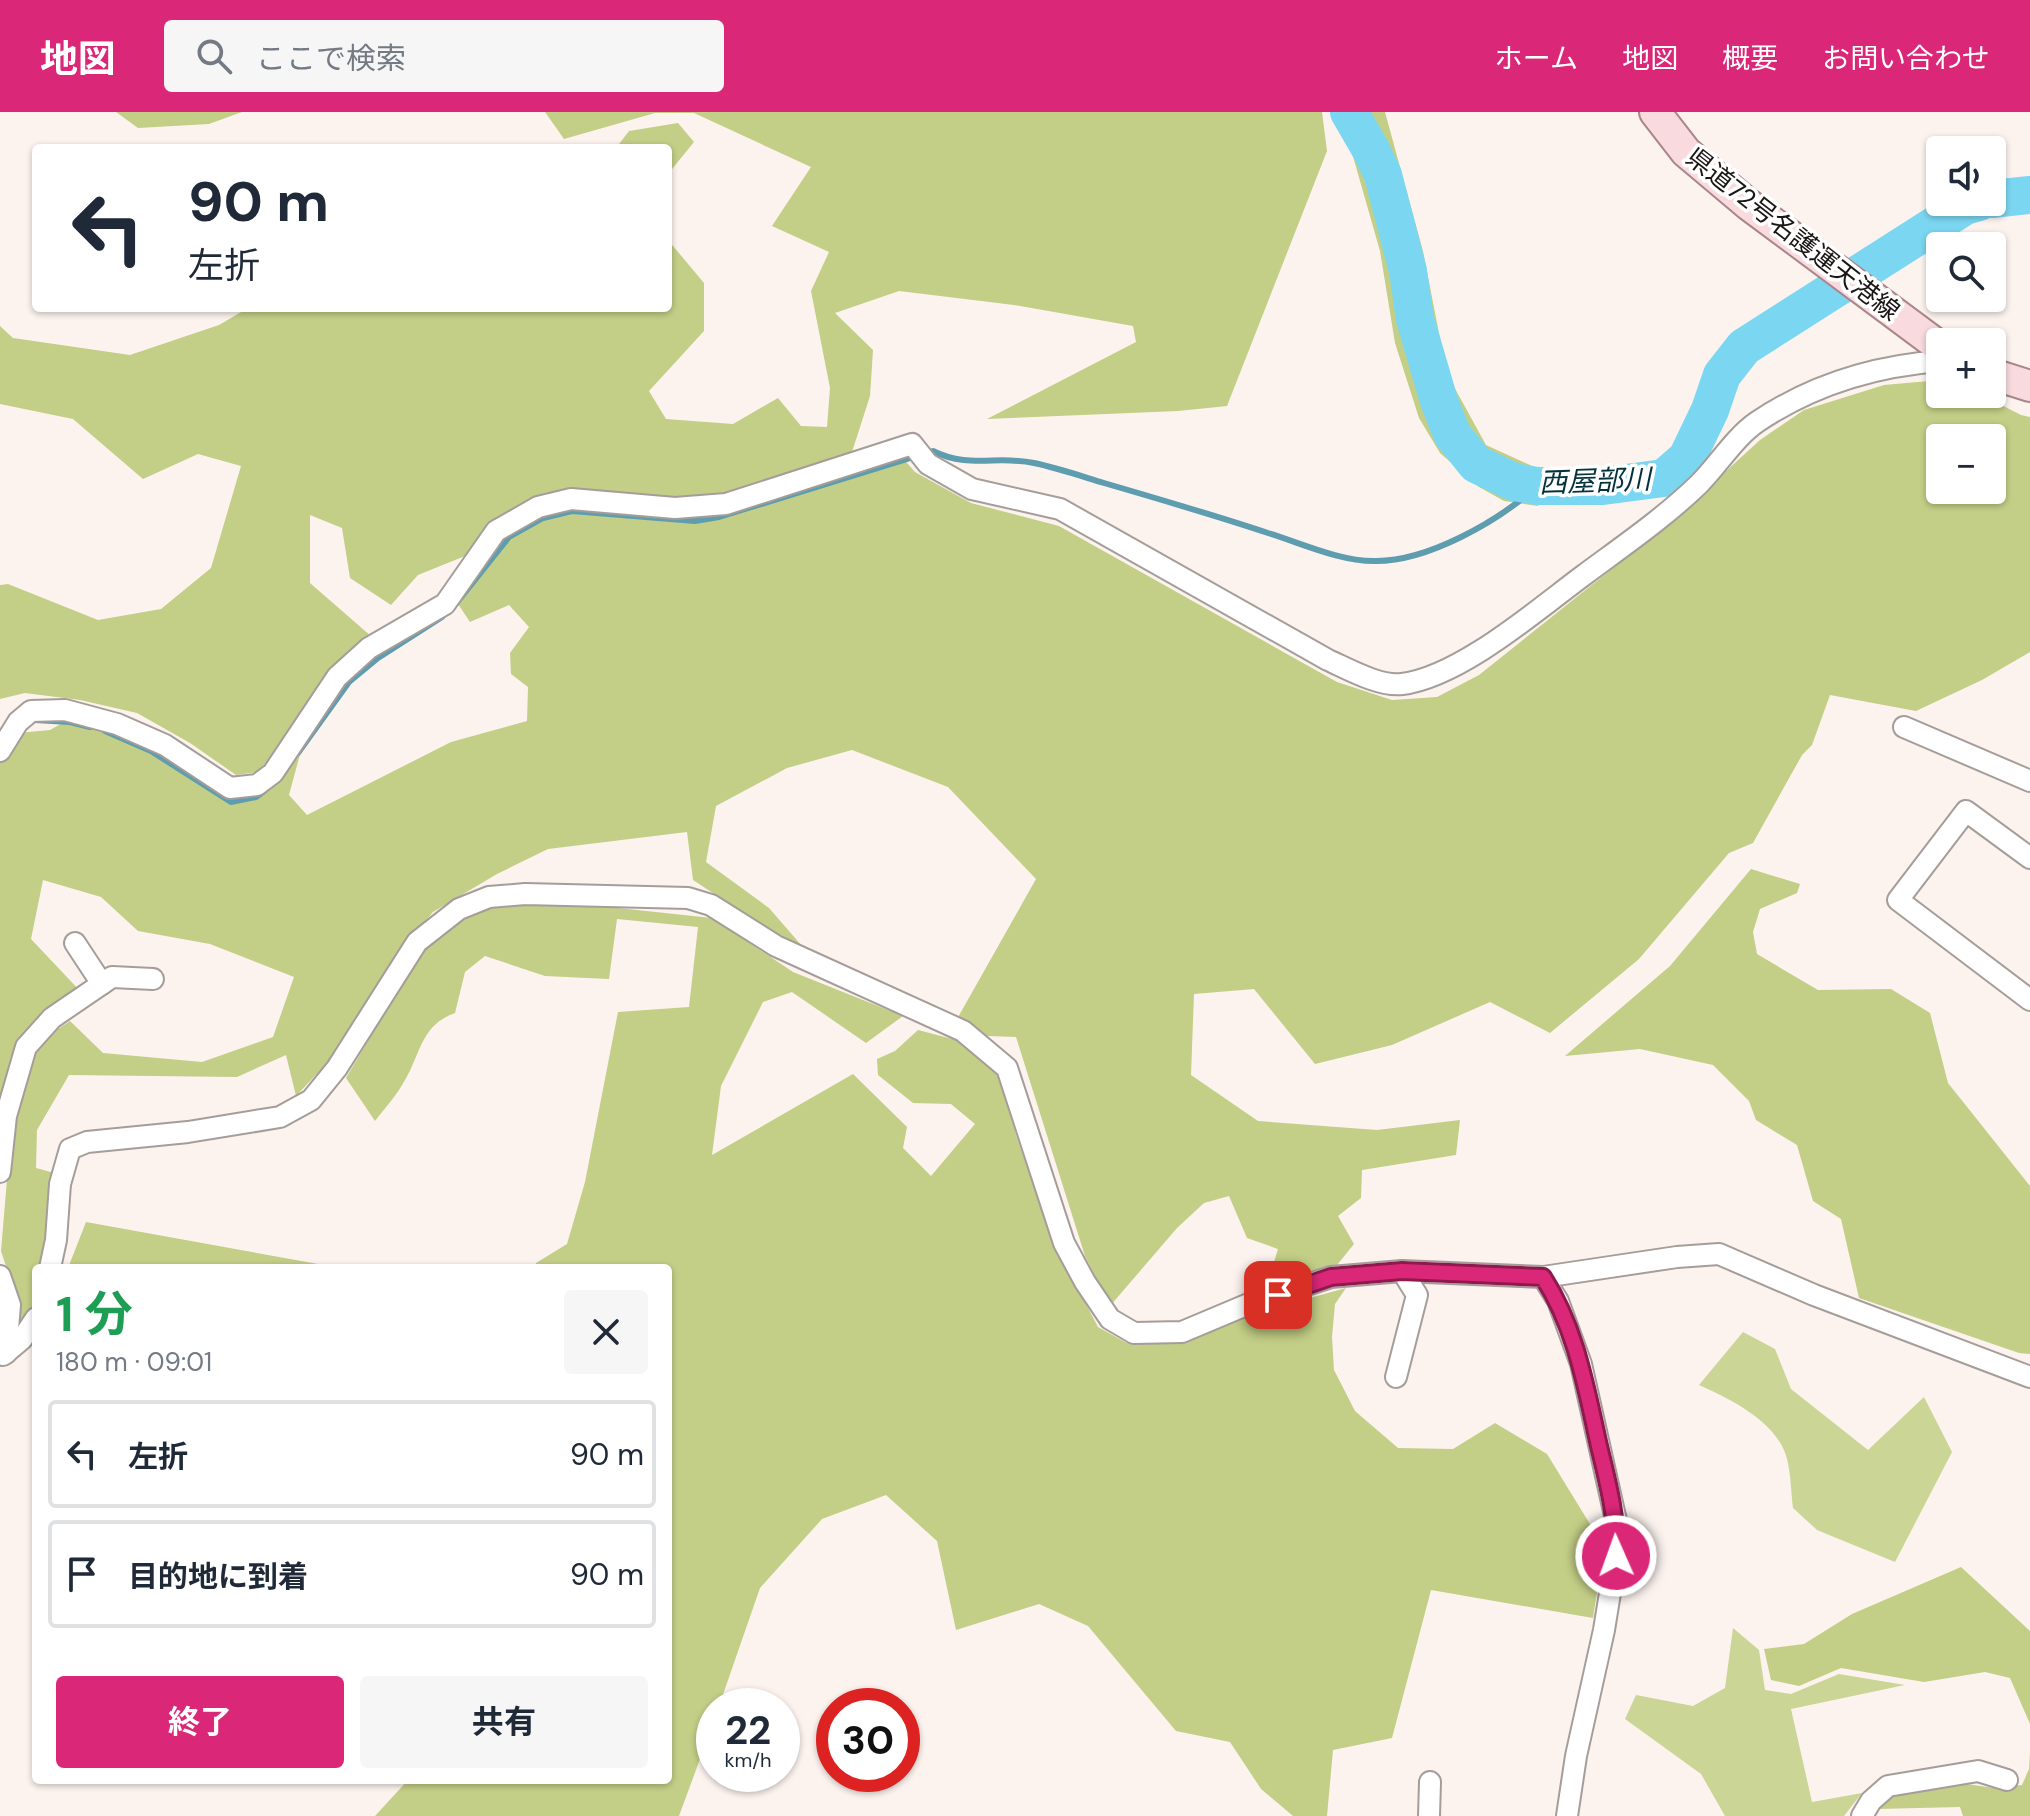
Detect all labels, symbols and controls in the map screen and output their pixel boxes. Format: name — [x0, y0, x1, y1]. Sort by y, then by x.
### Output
search box — [164, 20, 724, 92]
text: 地図 — [40, 34, 116, 84]
icon: search — [192, 34, 236, 78]
text: ここで検索 — [256, 39, 406, 78]
text: ホーム — [1495, 40, 1578, 77]
text: 地図 — [1622, 40, 1678, 77]
text: 概要 — [1722, 40, 1778, 77]
text: お問い合わせ — [1822, 40, 1990, 77]
map controls — [1926, 136, 2006, 504]
button: sound — [1926, 136, 2006, 216]
street label: 県道72号名護運天港線 — [1679, 140, 1907, 328]
text: 90 m — [188, 165, 329, 238]
icon: left — [56, 176, 160, 280]
button: search — [1926, 232, 2006, 312]
text: 左折 — [188, 242, 260, 289]
button: + — [1926, 328, 2006, 408]
button: − — [1926, 424, 2006, 504]
water label: 西屋部川 — [1538, 460, 1655, 501]
pin — [1244, 1261, 1312, 1329]
icon: arrive — [1256, 1273, 1300, 1317]
text: 1 分 — [56, 1283, 133, 1346]
button: close — [564, 1290, 648, 1374]
text: 180 m · 09:01 — [56, 1345, 212, 1379]
icon: left — [60, 1432, 104, 1476]
text: 90 m — [570, 1435, 644, 1474]
text: 左折 — [128, 1437, 188, 1476]
position arrow — [1574, 1514, 1658, 1598]
icon: arrive — [60, 1552, 104, 1596]
text: 90 m — [570, 1555, 644, 1594]
text: 目的地に到着 — [128, 1557, 308, 1596]
button: 終了 — [56, 1676, 344, 1768]
button: 共有 — [360, 1676, 648, 1768]
speed limit sign: 30 — [816, 1688, 920, 1792]
text: 22 — [725, 1704, 771, 1756]
text: km/h — [724, 1747, 772, 1773]

